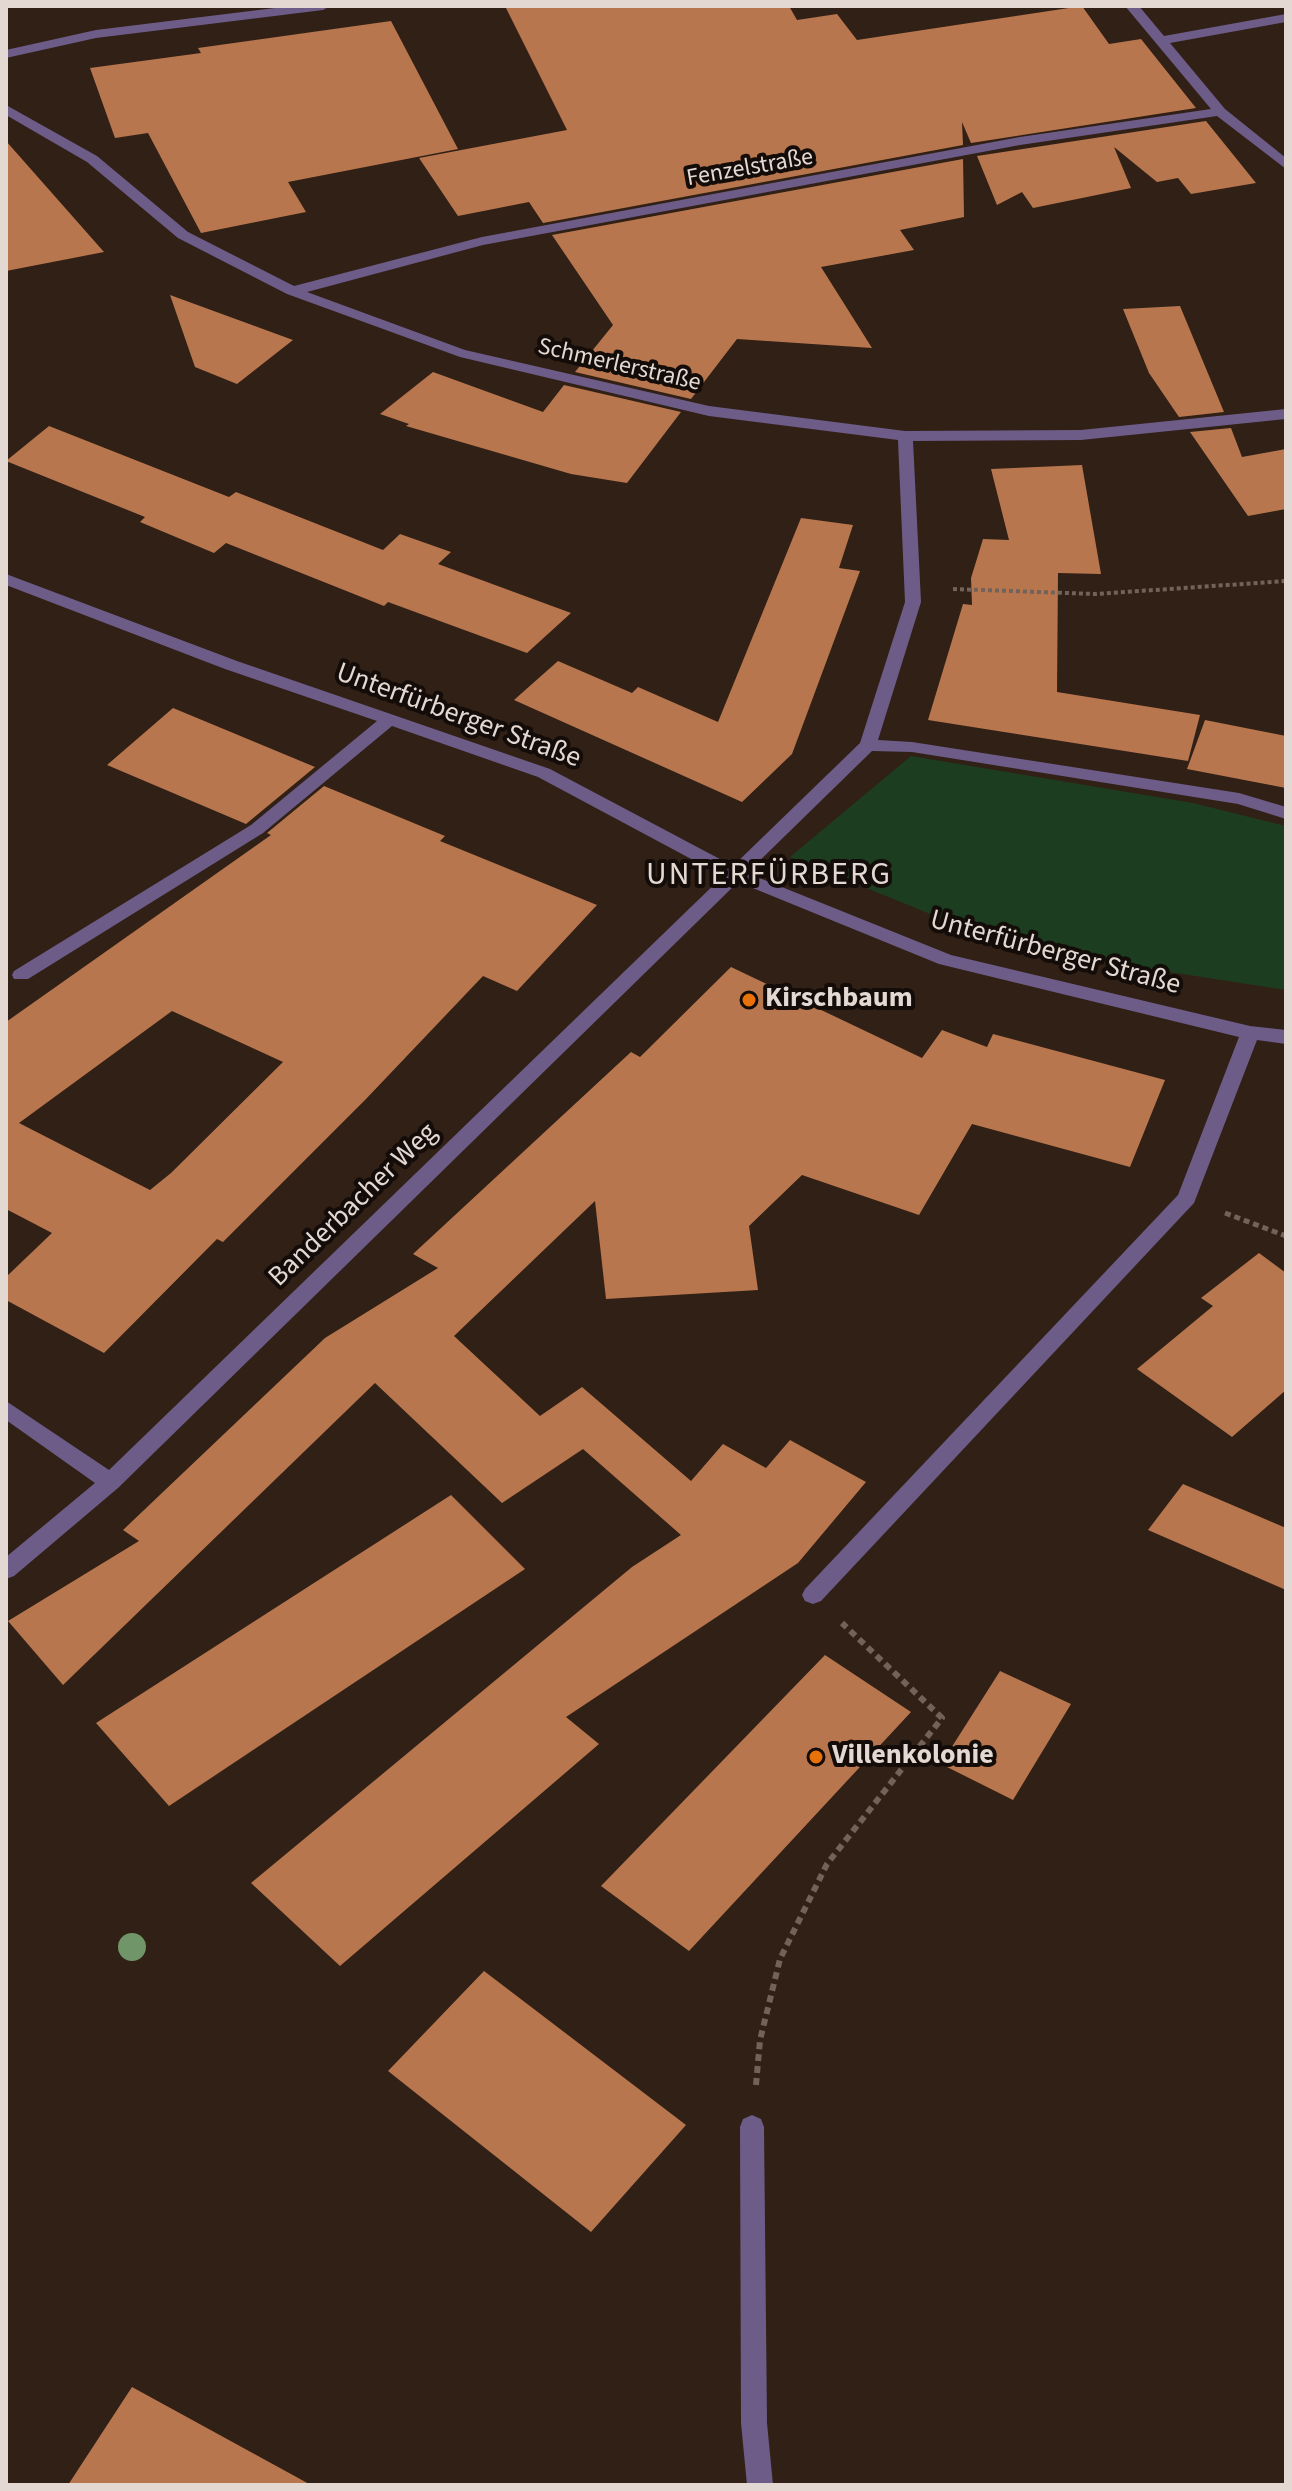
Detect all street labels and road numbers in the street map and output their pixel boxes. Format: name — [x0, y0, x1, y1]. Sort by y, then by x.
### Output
street label: Fenzelstraße — [685, 144, 815, 194]
street label: Schmerlerstraße — [535, 333, 703, 399]
street label: Unterfürberger Straße — [331, 657, 585, 777]
street label: Unterfürberger Straße — [926, 904, 1184, 1004]
street label: Banderbacher Weg — [263, 1117, 445, 1295]

